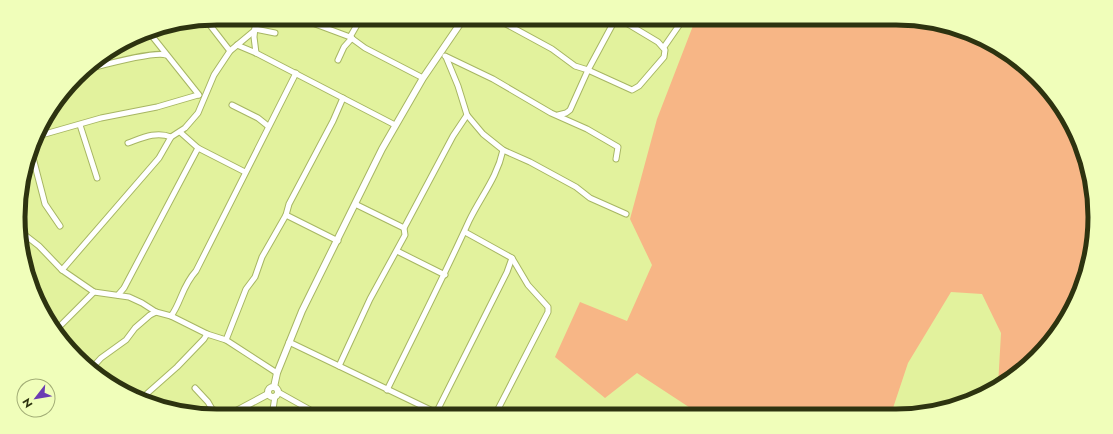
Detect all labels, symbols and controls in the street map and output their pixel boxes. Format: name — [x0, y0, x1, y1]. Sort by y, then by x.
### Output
north arrow — [16, 378, 56, 418]
text: N — [18, 395, 37, 411]

